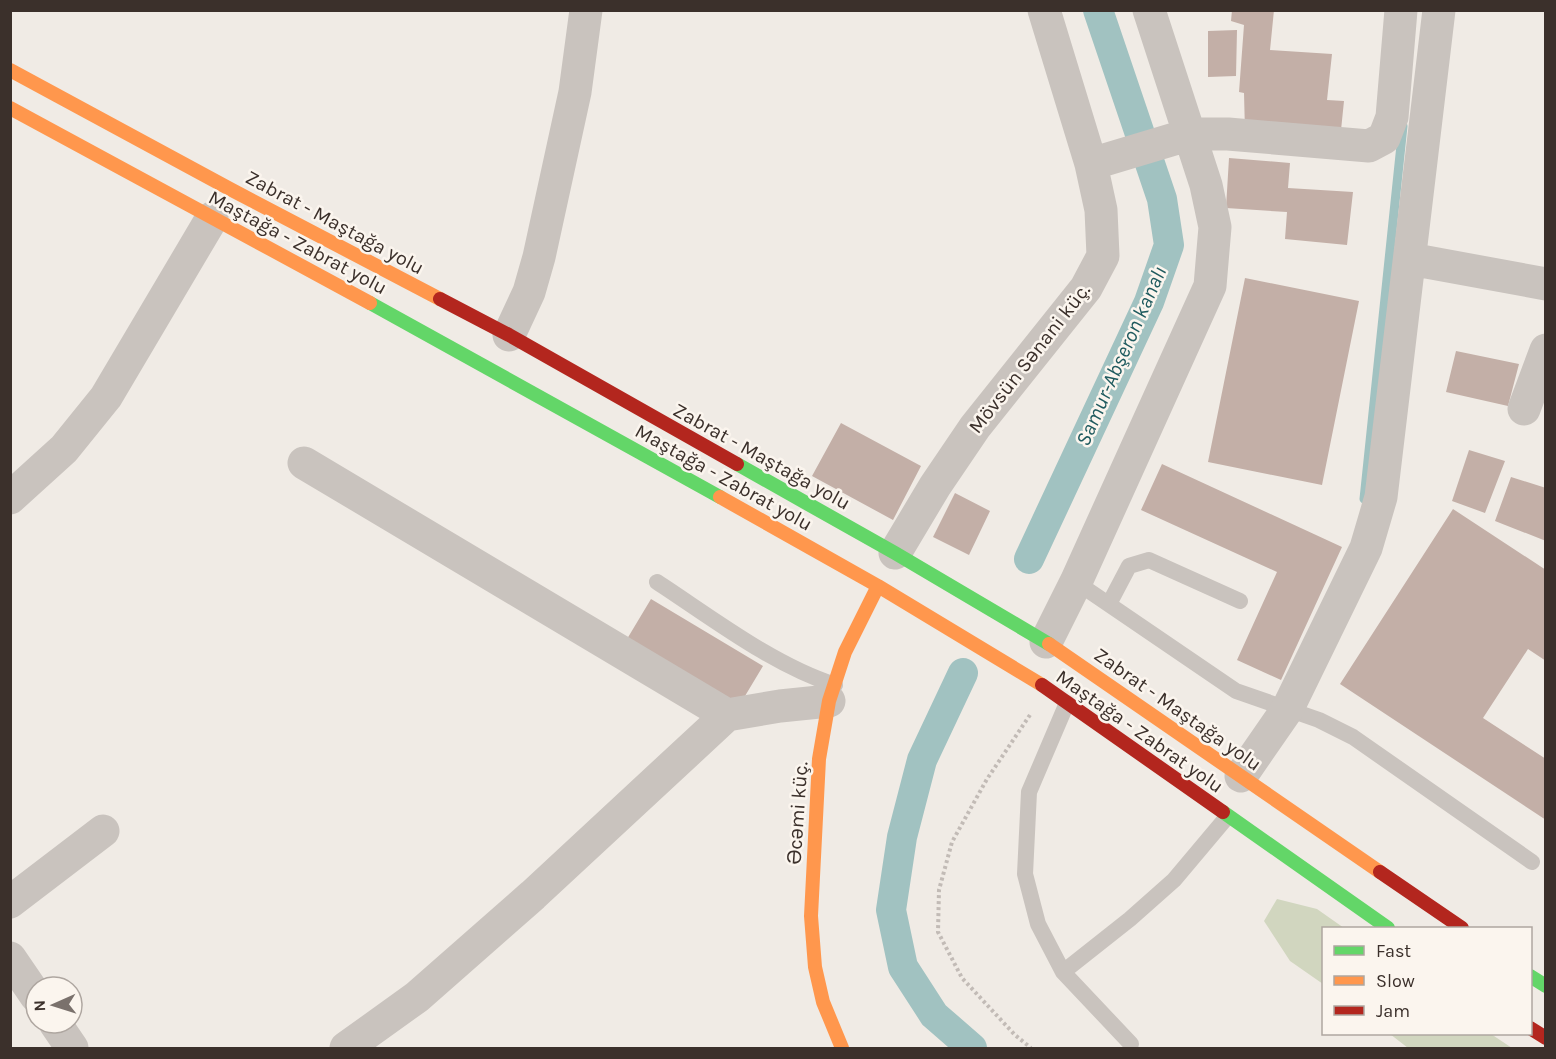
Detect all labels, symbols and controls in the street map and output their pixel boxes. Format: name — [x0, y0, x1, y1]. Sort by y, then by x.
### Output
street label: Zabrat - Maştağa yolu — [242, 166, 428, 279]
street label: Maştağa - Zabrat yolu — [205, 186, 391, 299]
water label: Samur-Abşeron kanalı — [1071, 262, 1171, 450]
street label: Mövsün Sənani küç. — [964, 279, 1095, 438]
street label: Zabrat - Maştağa yolu — [669, 398, 854, 515]
street label: Maştağa - Zabrat yolu — [631, 419, 816, 536]
street label: Zabrat - Maştağa yolu — [1090, 643, 1266, 776]
street label: Maştağa - Zabrat yolu — [1052, 665, 1228, 798]
street label: Əcəmi küç. — [782, 761, 813, 865]
legend — [1322, 927, 1532, 1035]
text: Fast — [1376, 940, 1411, 962]
text: Slow — [1376, 970, 1415, 992]
north arrow — [24, 975, 84, 1035]
text: N — [30, 1000, 49, 1012]
text: Jam — [1376, 1000, 1410, 1022]

